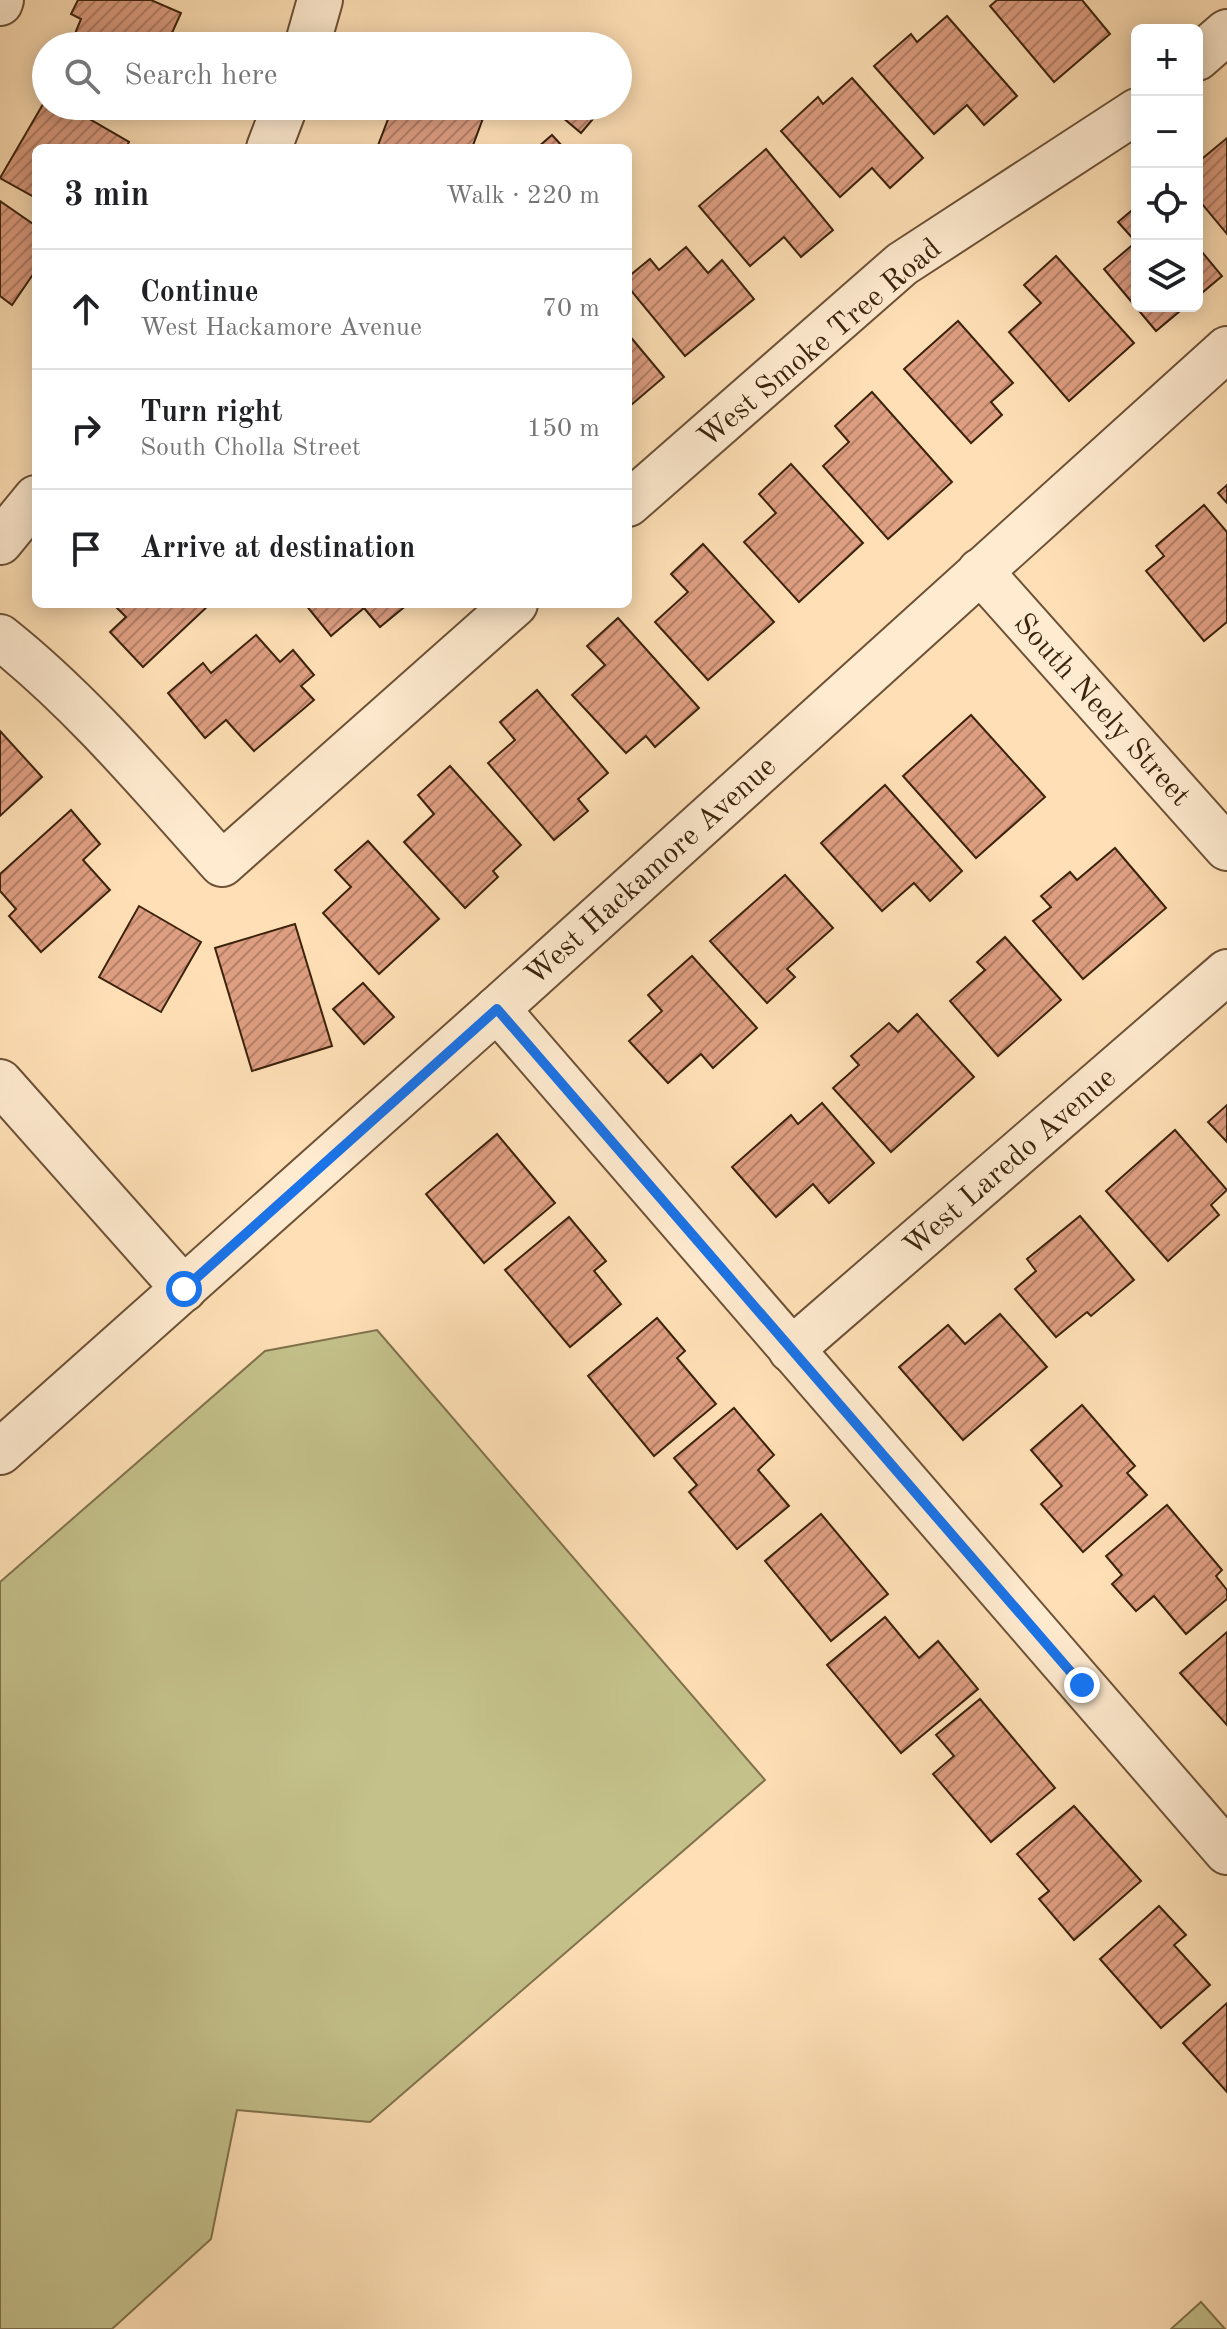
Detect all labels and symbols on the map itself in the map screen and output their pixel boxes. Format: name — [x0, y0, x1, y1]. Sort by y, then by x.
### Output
street label: West Smoke Tree Road — [693, 234, 947, 454]
street label: South Neely Street — [1008, 608, 1195, 812]
street label: West Hackamore Avenue — [520, 751, 782, 991]
street label: West Laredo Avenue — [899, 1063, 1122, 1262]
route start — [166, 1271, 202, 1307]
route end — [1064, 1667, 1100, 1703]

